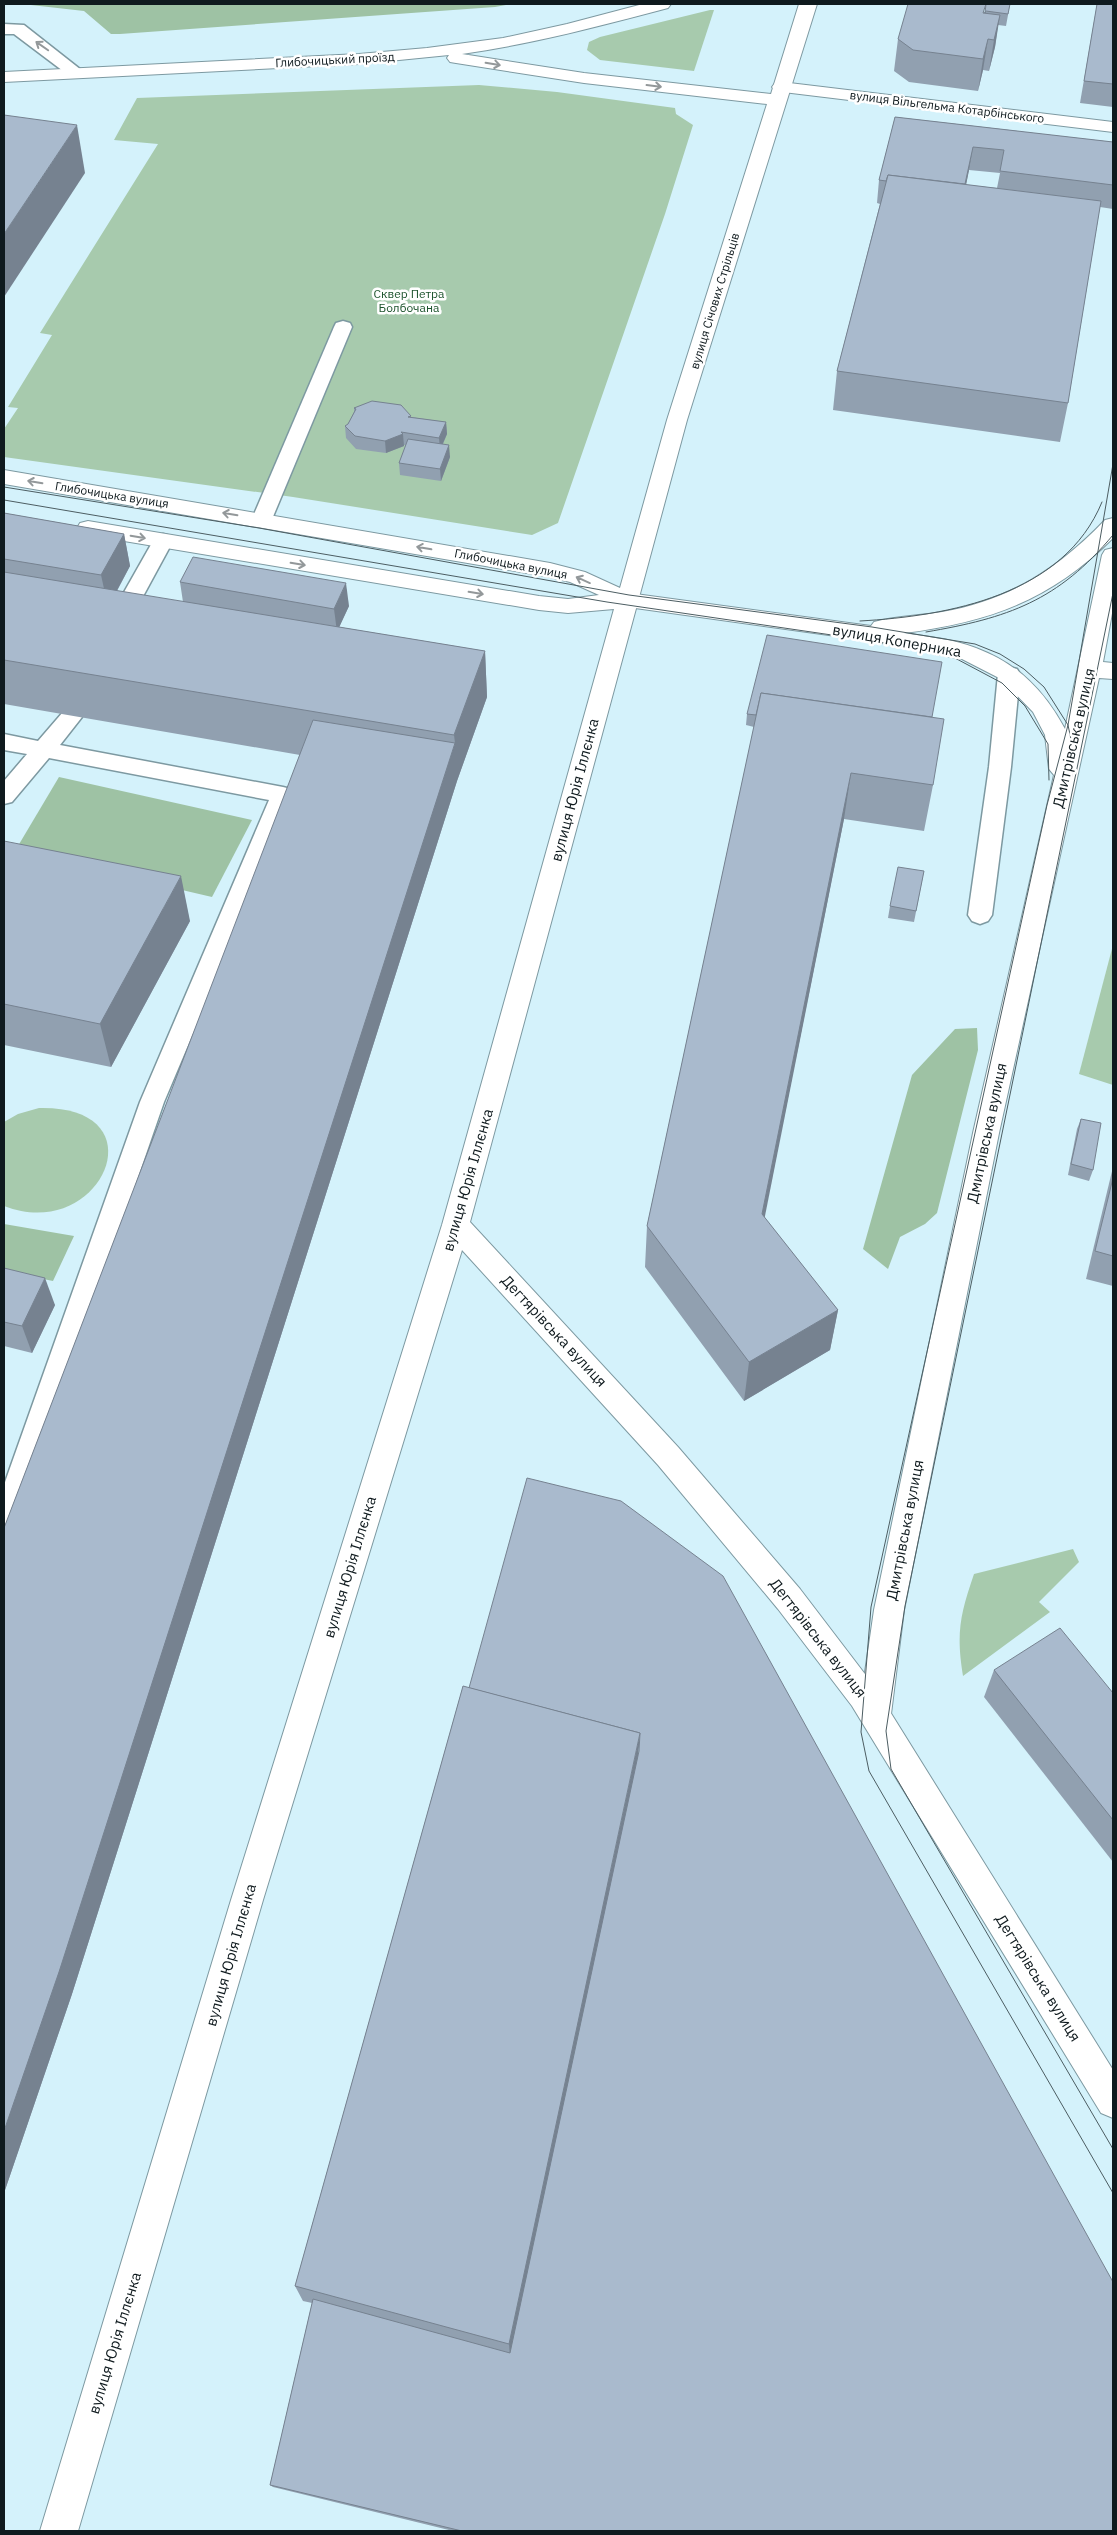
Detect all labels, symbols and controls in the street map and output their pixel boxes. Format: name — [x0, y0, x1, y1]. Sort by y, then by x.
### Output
one-way arrow — [36, 41, 50, 51]
street label: Глибочицький проїзд — [275, 49, 395, 70]
one-way arrow — [484, 59, 500, 69]
one-way arrow — [645, 81, 661, 91]
street label: вулиця Вільгельма Котарбінського — [849, 87, 1045, 126]
street label: вулиця Січових Стрільців — [687, 231, 742, 371]
park label: Сквер Петра Болбочана — [374, 286, 445, 315]
one-way arrow — [27, 476, 43, 486]
street label: Глибочицька вулиця — [54, 478, 170, 511]
one-way arrow — [222, 509, 238, 519]
one-way arrow — [130, 532, 146, 542]
one-way arrow — [417, 542, 433, 552]
street label: Глибочицька вулиця — [453, 545, 569, 582]
one-way arrow — [290, 559, 306, 569]
one-way arrow — [576, 574, 591, 584]
one-way arrow — [468, 588, 484, 598]
street label: вулиця Коперника — [831, 620, 963, 661]
street label: Дмитрівська вулиця — [1048, 666, 1099, 810]
street label: вулиця Юрія Іллєнка — [546, 716, 603, 864]
street label: Дмитрівська вулиця — [962, 1061, 1011, 1205]
street label: вулиця Юрія Іллєнка — [438, 1106, 497, 1253]
street label: Дегтярівська вулиця — [498, 1271, 611, 1391]
street label: Дмитрівська вулиця — [882, 1458, 927, 1602]
street label: вулиця Юрія Іллєнка — [319, 1494, 380, 1640]
street label: Дегтярівська вулиця — [766, 1574, 871, 1701]
street label: вулиця Юрія Іллєнка — [201, 1881, 260, 2028]
street label: Дегтярівська вулиця — [992, 1911, 1085, 2045]
street label: вулиця Юрія Іллєнка — [84, 2270, 145, 2416]

